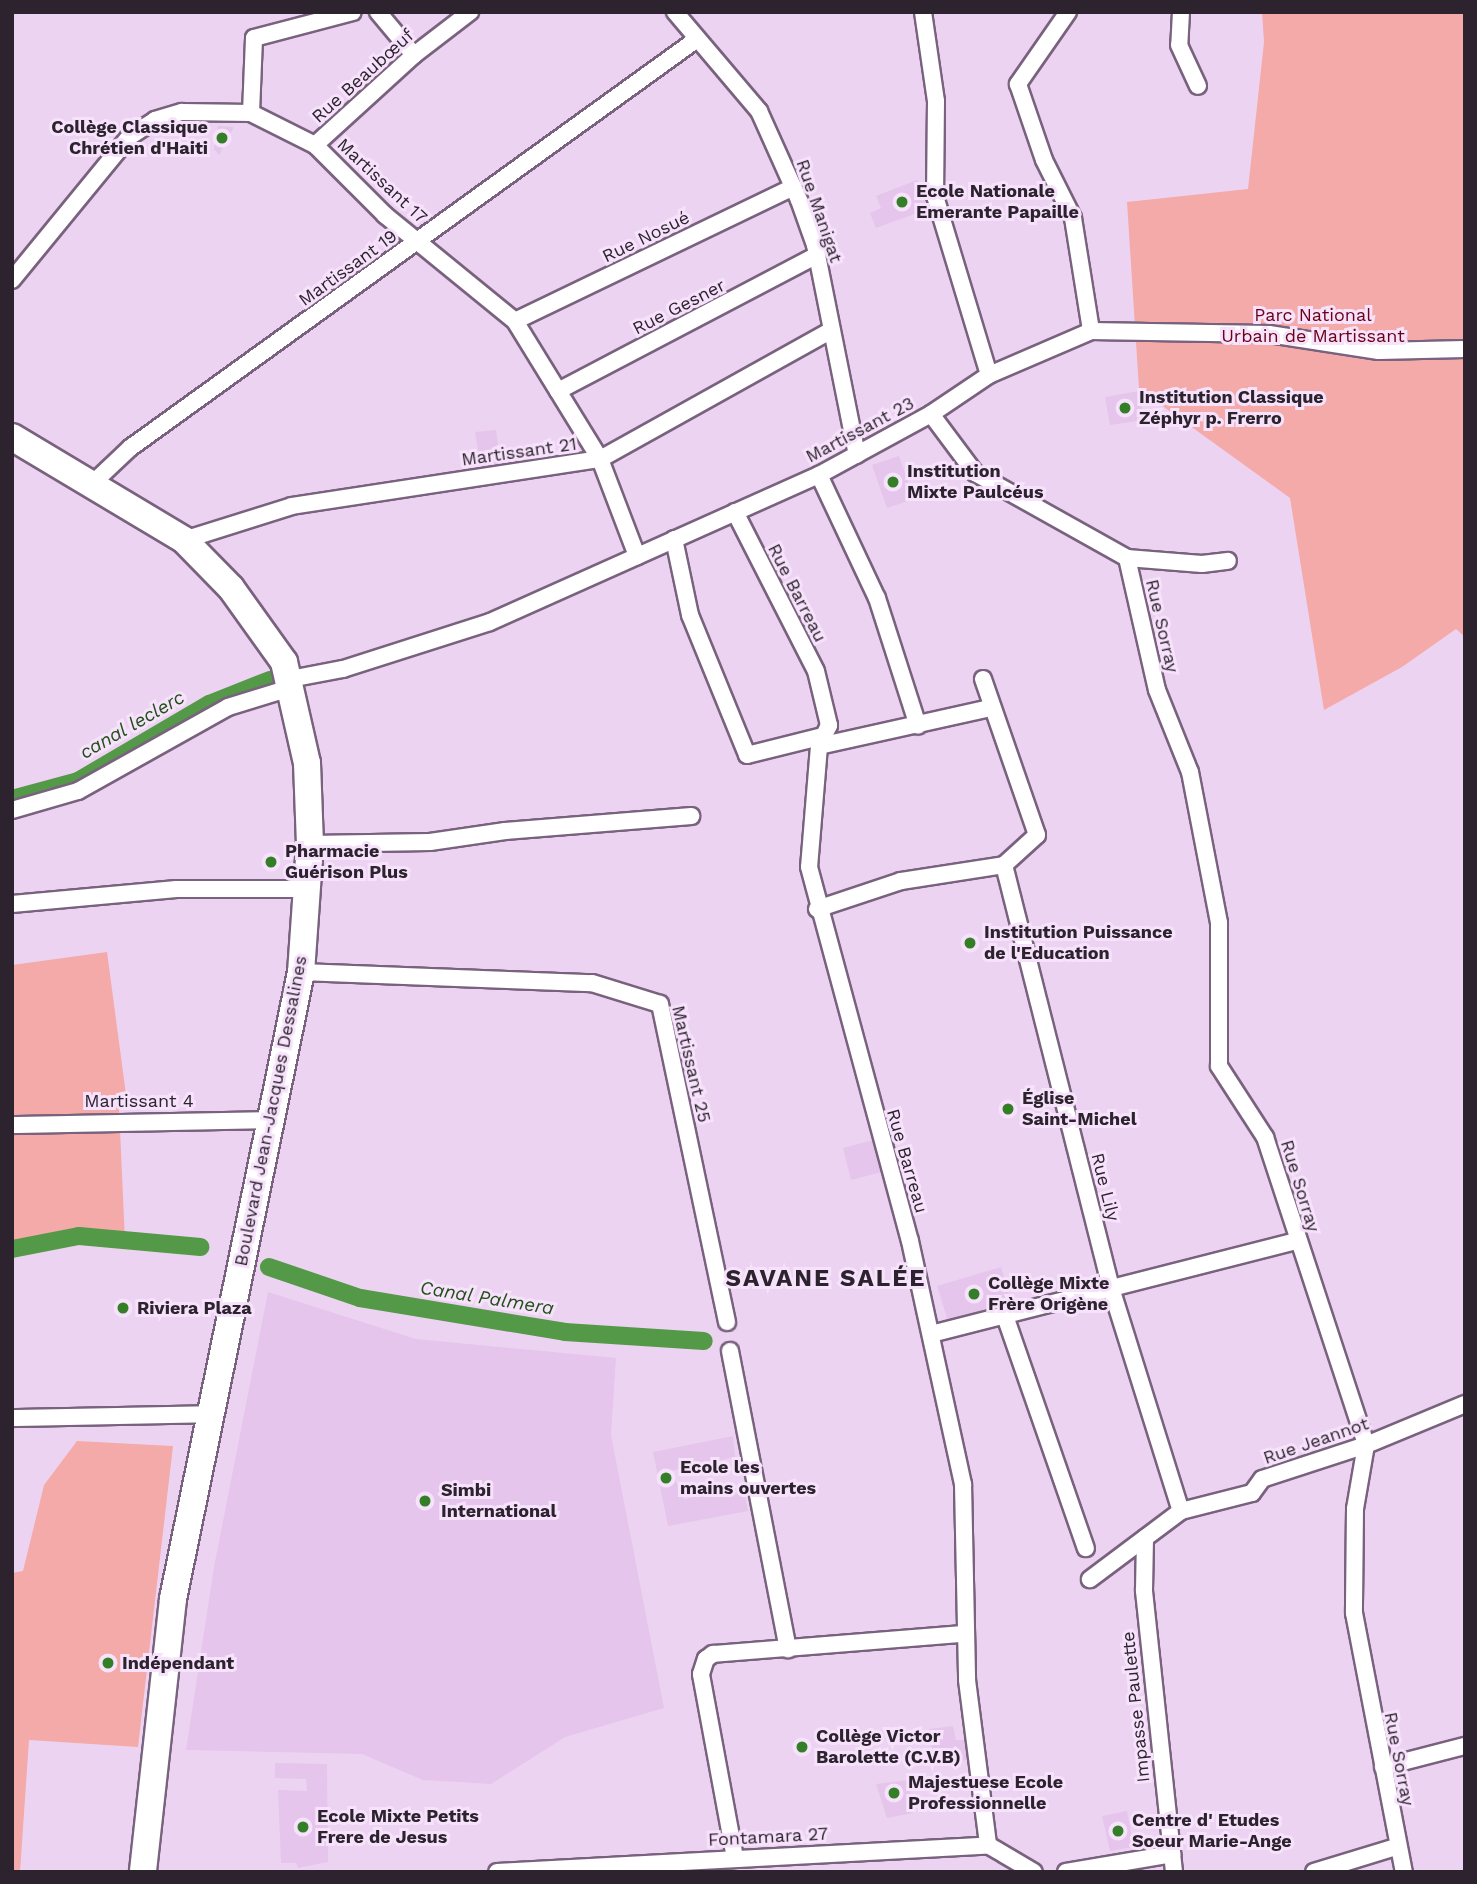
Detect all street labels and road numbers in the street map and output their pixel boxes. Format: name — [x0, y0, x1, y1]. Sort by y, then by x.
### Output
street label: Rue Beaubœuf — [307, 24, 419, 128]
street label: Martissant 17 — [332, 134, 432, 228]
street label: Rue Manigat — [791, 157, 847, 265]
street label: Rue Nosué — [599, 207, 693, 267]
street label: Martissant 19 — [294, 225, 402, 311]
street label: Rue Gesner — [629, 274, 729, 340]
street label: Martissant 23 — [802, 392, 918, 468]
street label: Martissant 21 — [460, 433, 578, 471]
street label: Rue Barreau — [763, 540, 831, 646]
street label: Rue Sorray — [1141, 577, 1183, 675]
street label: Boulevard Jean-Jacques Dessalines — [230, 954, 312, 1268]
street label: Martissant 25 — [667, 1003, 715, 1125]
street label: Martissant 4 — [84, 1090, 194, 1112]
street label: Rue Barreau — [882, 1106, 932, 1216]
street label: Rue Sorray — [1276, 1137, 1324, 1235]
street label: Rue Lily — [1086, 1151, 1124, 1223]
street label: Rue Jeannot — [1260, 1413, 1372, 1469]
street label: Impasse Paulette — [1117, 1630, 1155, 1784]
street label: Rue Sorray — [1379, 1710, 1419, 1808]
street label: Fontamara 27 — [707, 1823, 829, 1851]

